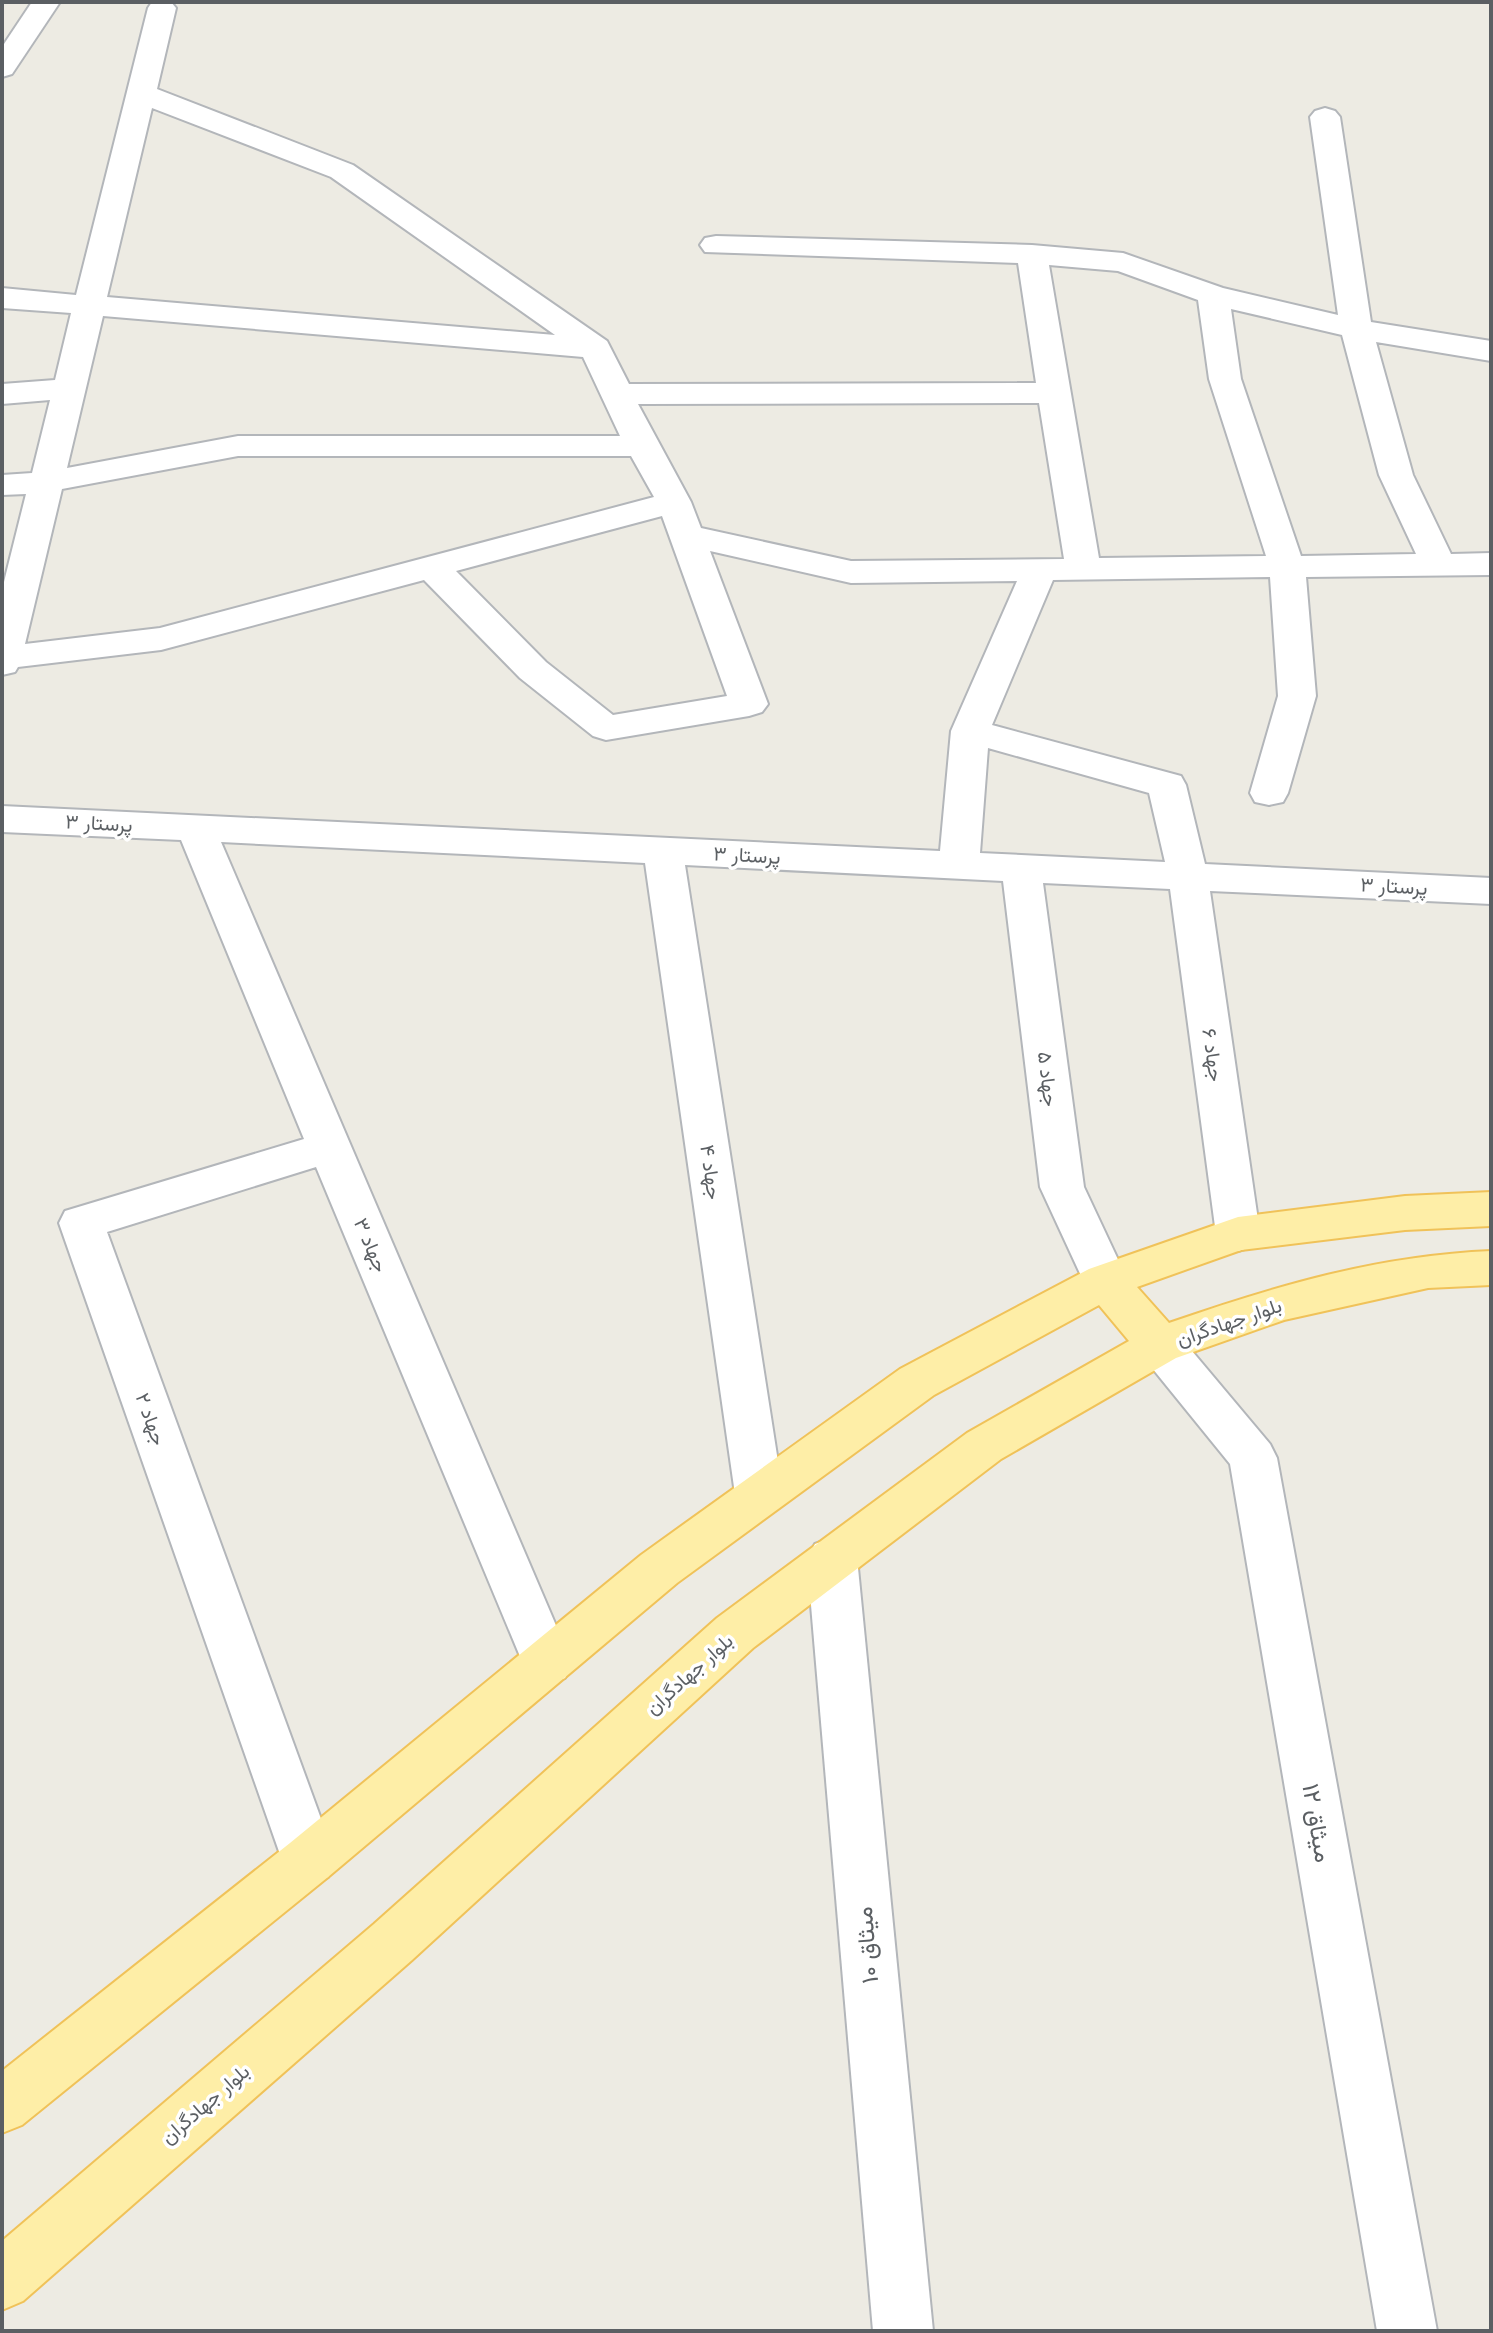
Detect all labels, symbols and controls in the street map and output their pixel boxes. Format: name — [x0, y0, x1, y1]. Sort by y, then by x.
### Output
street label: پرستار ۳ — [65, 807, 133, 839]
street label: پرستار ۳ — [713, 839, 781, 871]
street label: پرستار ۳ — [1360, 870, 1428, 902]
street label: جهاد ۶ — [1195, 1027, 1231, 1083]
street label: جهاد ۵ — [1031, 1050, 1065, 1108]
street label: جهاد ۴ — [693, 1143, 729, 1201]
street label: جهاد ۳ — [347, 1213, 395, 1277]
street label: بلوار جهادگران — [1173, 1291, 1285, 1353]
street label: جهاد ۲ — [129, 1389, 173, 1449]
street label: بلوار جهادگران — [639, 1627, 739, 1721]
street label: میثاق ۱۲ — [1294, 1781, 1341, 1865]
street label: میثاق ۱۰ — [847, 1905, 886, 1985]
street label: بلوار جهادگران — [155, 2058, 255, 2150]

